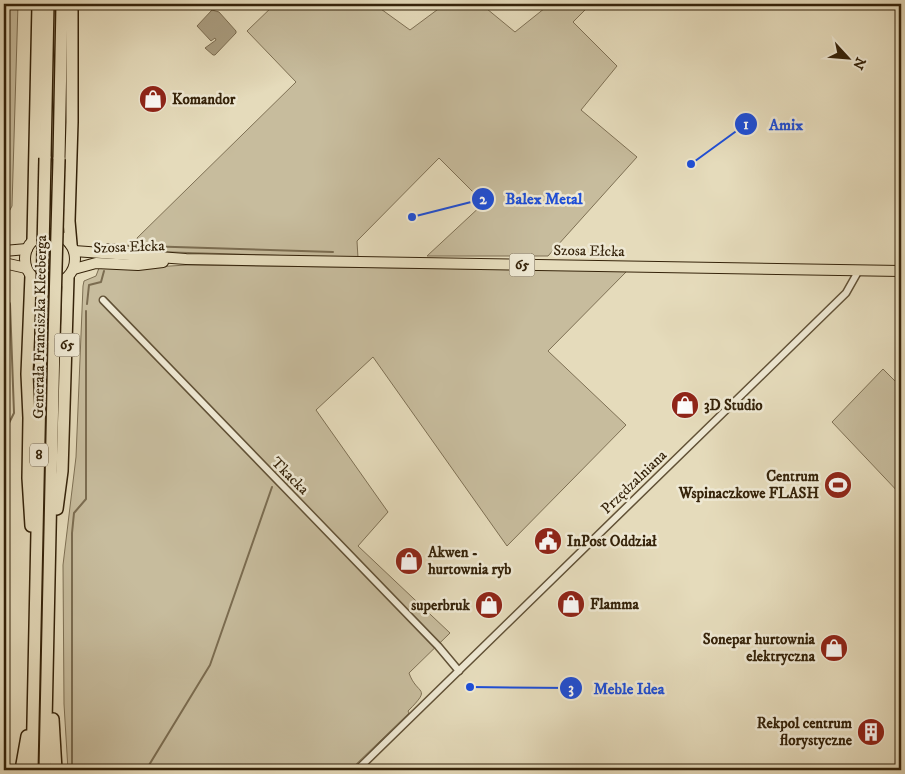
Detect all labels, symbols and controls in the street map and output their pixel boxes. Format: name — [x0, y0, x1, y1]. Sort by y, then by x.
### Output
north arrow — [822, 32, 872, 82]
text: N — [848, 54, 869, 73]
shop icon: Komandor — [138, 84, 168, 114]
place label: Komandor — [172, 90, 236, 109]
callout: Amix — [734, 109, 813, 140]
text: 1 — [743, 115, 749, 134]
text: Amix — [768, 115, 803, 135]
callout: Balex Metal — [470, 183, 593, 214]
text: Balex Metal — [505, 189, 584, 209]
text: 2 — [479, 190, 487, 209]
street label: Generała Franciszka Kleeberga — [29, 234, 51, 419]
street label: Szosa Ełcka — [93, 236, 166, 258]
street label: Szosa Ełcka — [553, 241, 626, 261]
road number: 65 — [510, 254, 534, 276]
road number: 65 — [54, 334, 80, 356]
shop icon: 3D Studio — [670, 390, 700, 420]
place label: 3D Studio — [704, 396, 763, 415]
road number: 8 — [30, 444, 48, 466]
street label: Przędzalniana — [597, 446, 671, 518]
street label: Tkacka — [267, 453, 313, 499]
place label: Centrum Wspinaczkowe FLASH — [678, 467, 820, 503]
sports icon: Centrum Wspinaczkowe FLASH — [823, 470, 853, 500]
public building icon: InPost Oddział — [533, 526, 563, 556]
place label: InPost Oddział — [567, 532, 657, 551]
place label: Akwen - hurtownia ryb — [427, 543, 511, 579]
shop icon: Akwen - hurtownia ryb — [394, 546, 424, 576]
shop icon: Flamma — [556, 589, 586, 619]
shop icon: superbruk — [474, 590, 504, 620]
place label: Flamma — [590, 595, 640, 614]
place label: superbruk — [411, 596, 471, 615]
place label: Sonepar hurtownia elektryczna — [703, 630, 816, 666]
shop icon: Sonepar hurtownia elektryczna — [819, 633, 849, 663]
callout: Meble Idea — [559, 673, 675, 704]
text: 3 — [568, 679, 574, 698]
text: Meble Idea — [593, 679, 666, 699]
place label: Rekpol centrum florystyczne — [757, 714, 853, 750]
building icon: Rekpol centrum florystyczne — [856, 717, 886, 747]

